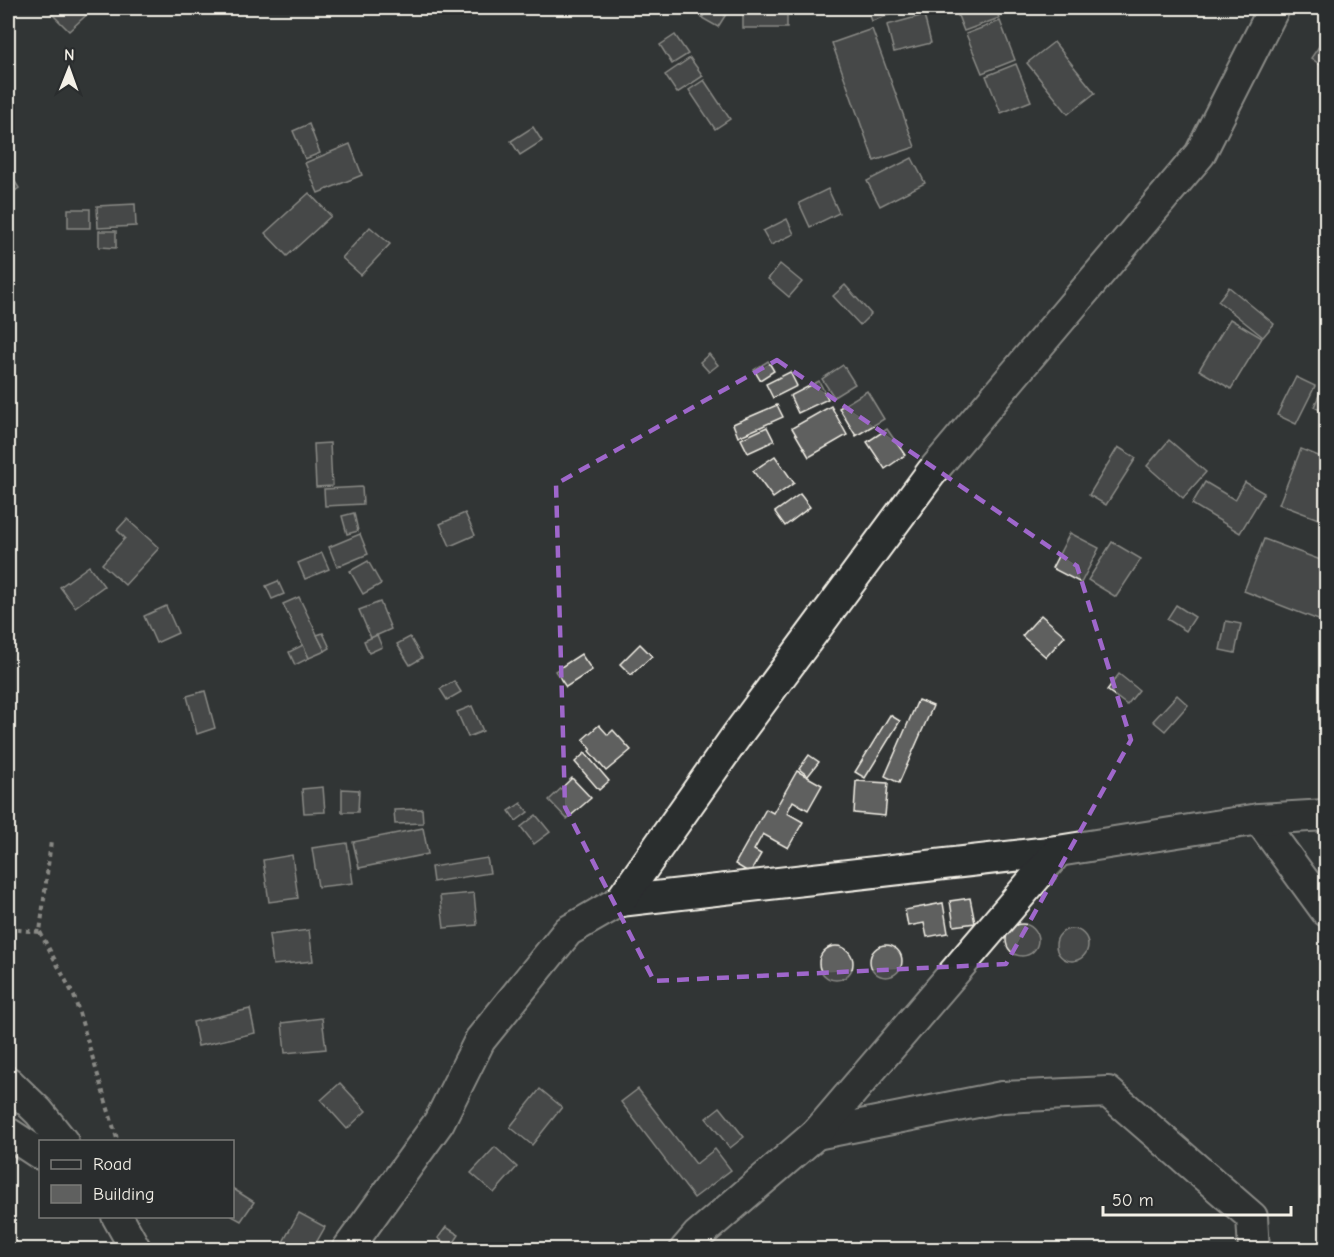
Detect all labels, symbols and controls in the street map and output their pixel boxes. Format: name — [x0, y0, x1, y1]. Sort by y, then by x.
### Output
north arrow — [39, 39, 99, 99]
text: N — [64, 46, 75, 64]
legend — [39, 1140, 234, 1218]
text: Road — [93, 1154, 132, 1175]
scale bar — [1103, 1179, 1290, 1217]
text: Building — [93, 1184, 155, 1205]
text: 50 m — [1112, 1190, 1154, 1211]

